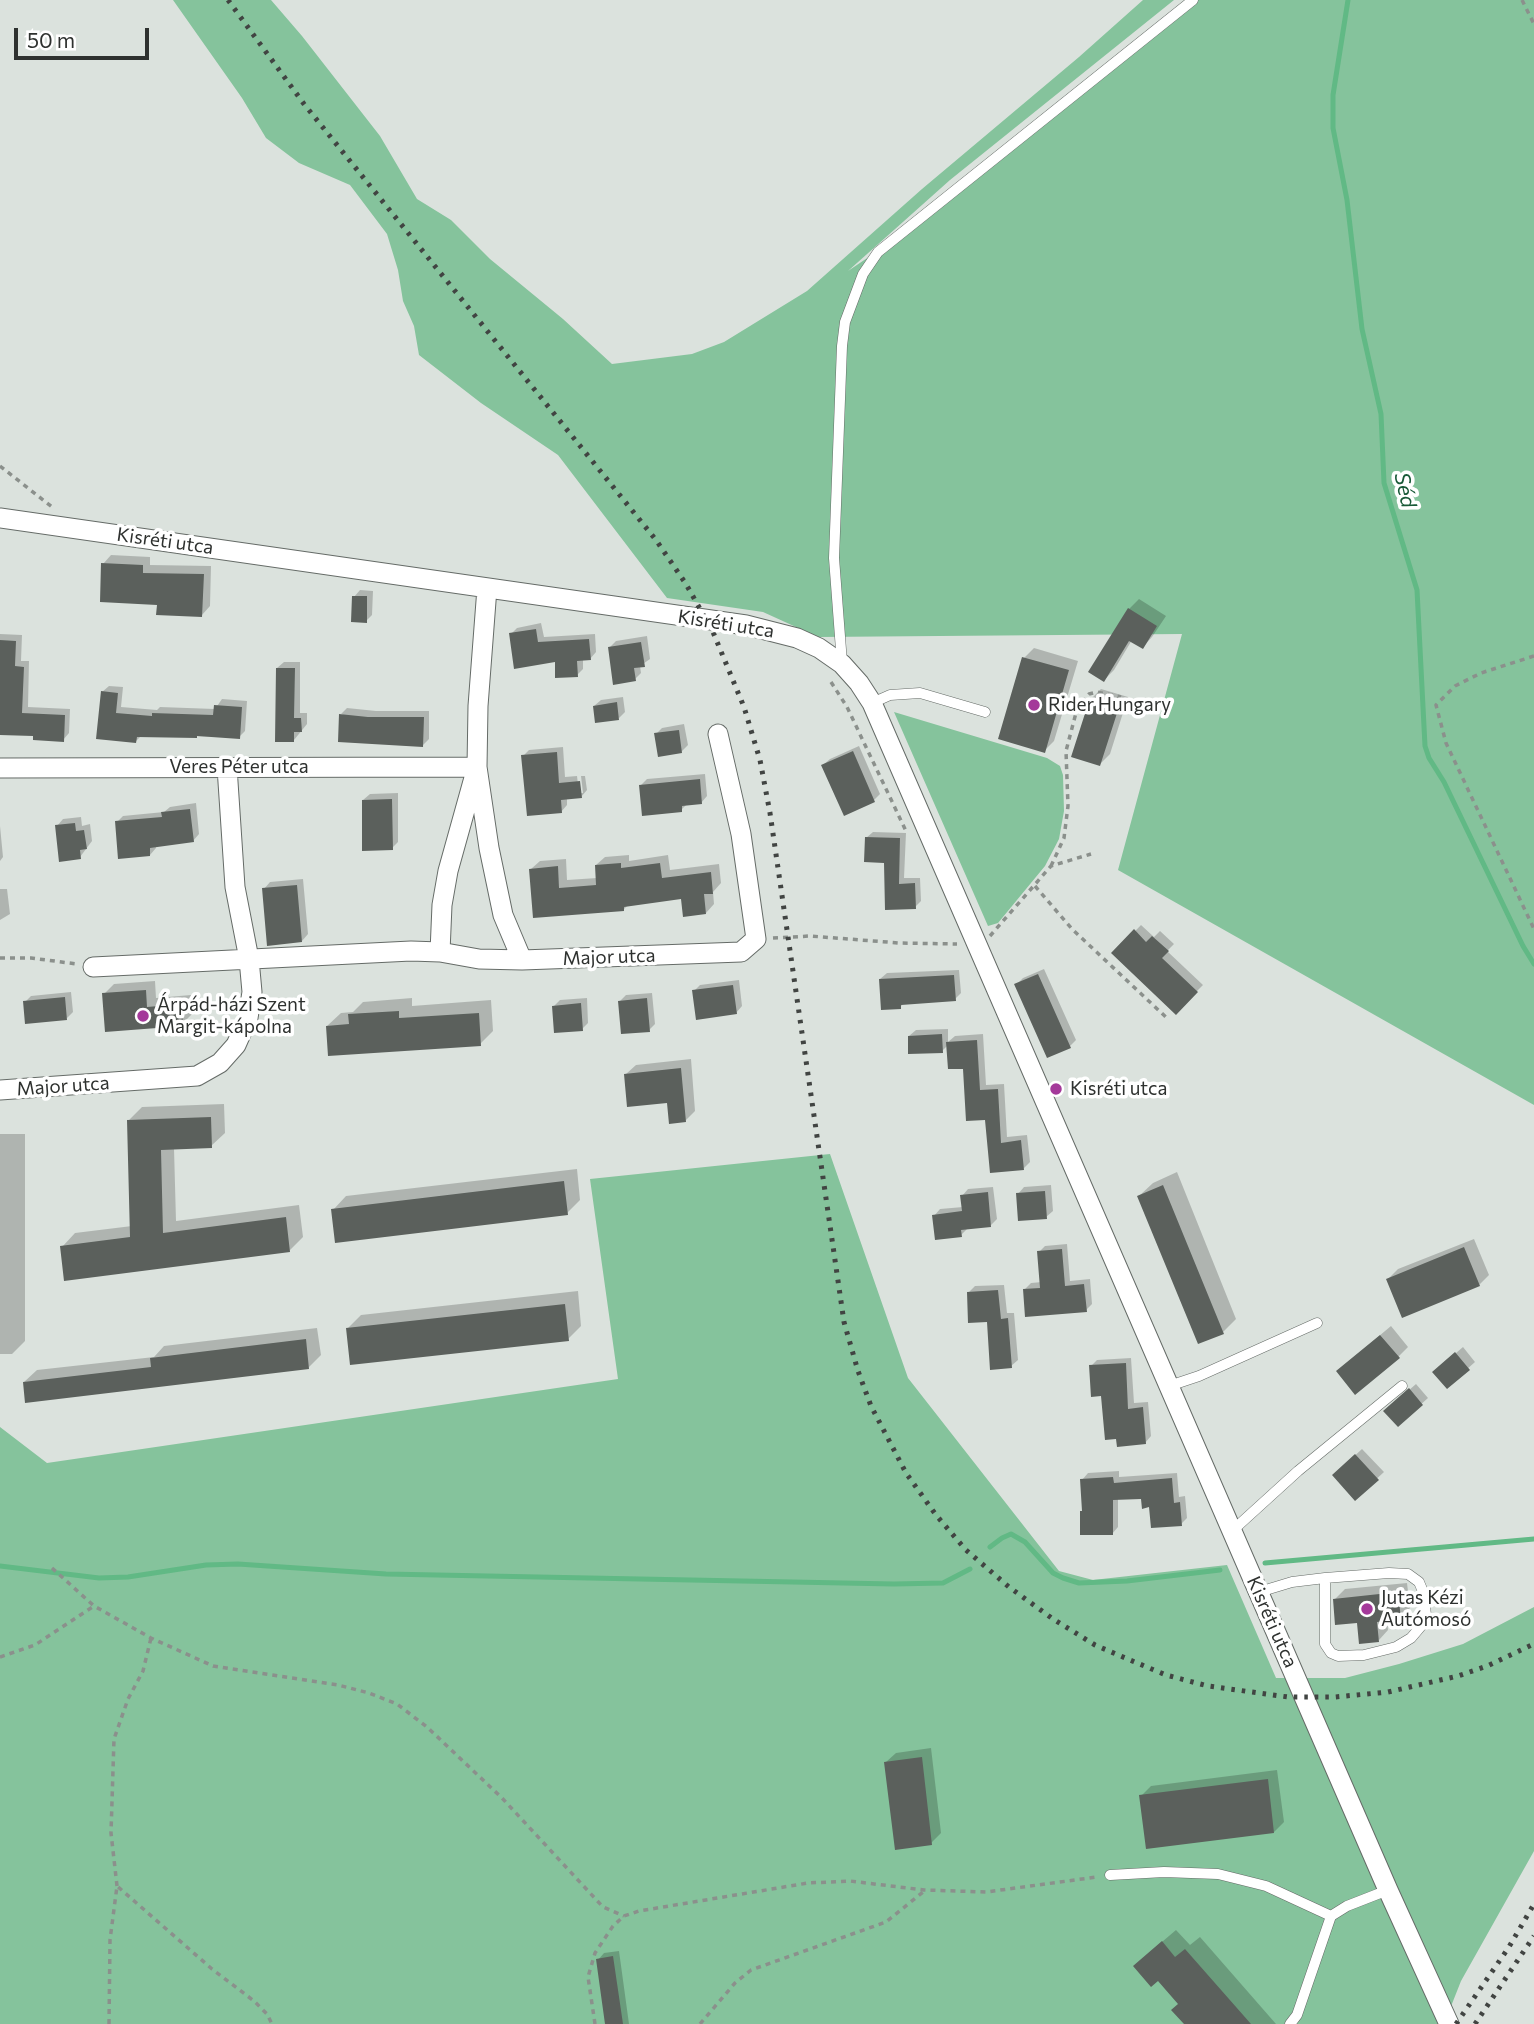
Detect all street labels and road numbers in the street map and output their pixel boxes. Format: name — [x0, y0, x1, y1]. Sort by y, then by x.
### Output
street label: Kisréti utca — [115, 523, 215, 559]
street label: Kisréti utca — [676, 605, 776, 643]
street label: Veres Péter utca — [169, 756, 309, 778]
street label: Major utca — [562, 944, 656, 970]
street label: Major utca — [16, 1071, 110, 1101]
street label: Kisréti utca — [1242, 1573, 1302, 1671]

